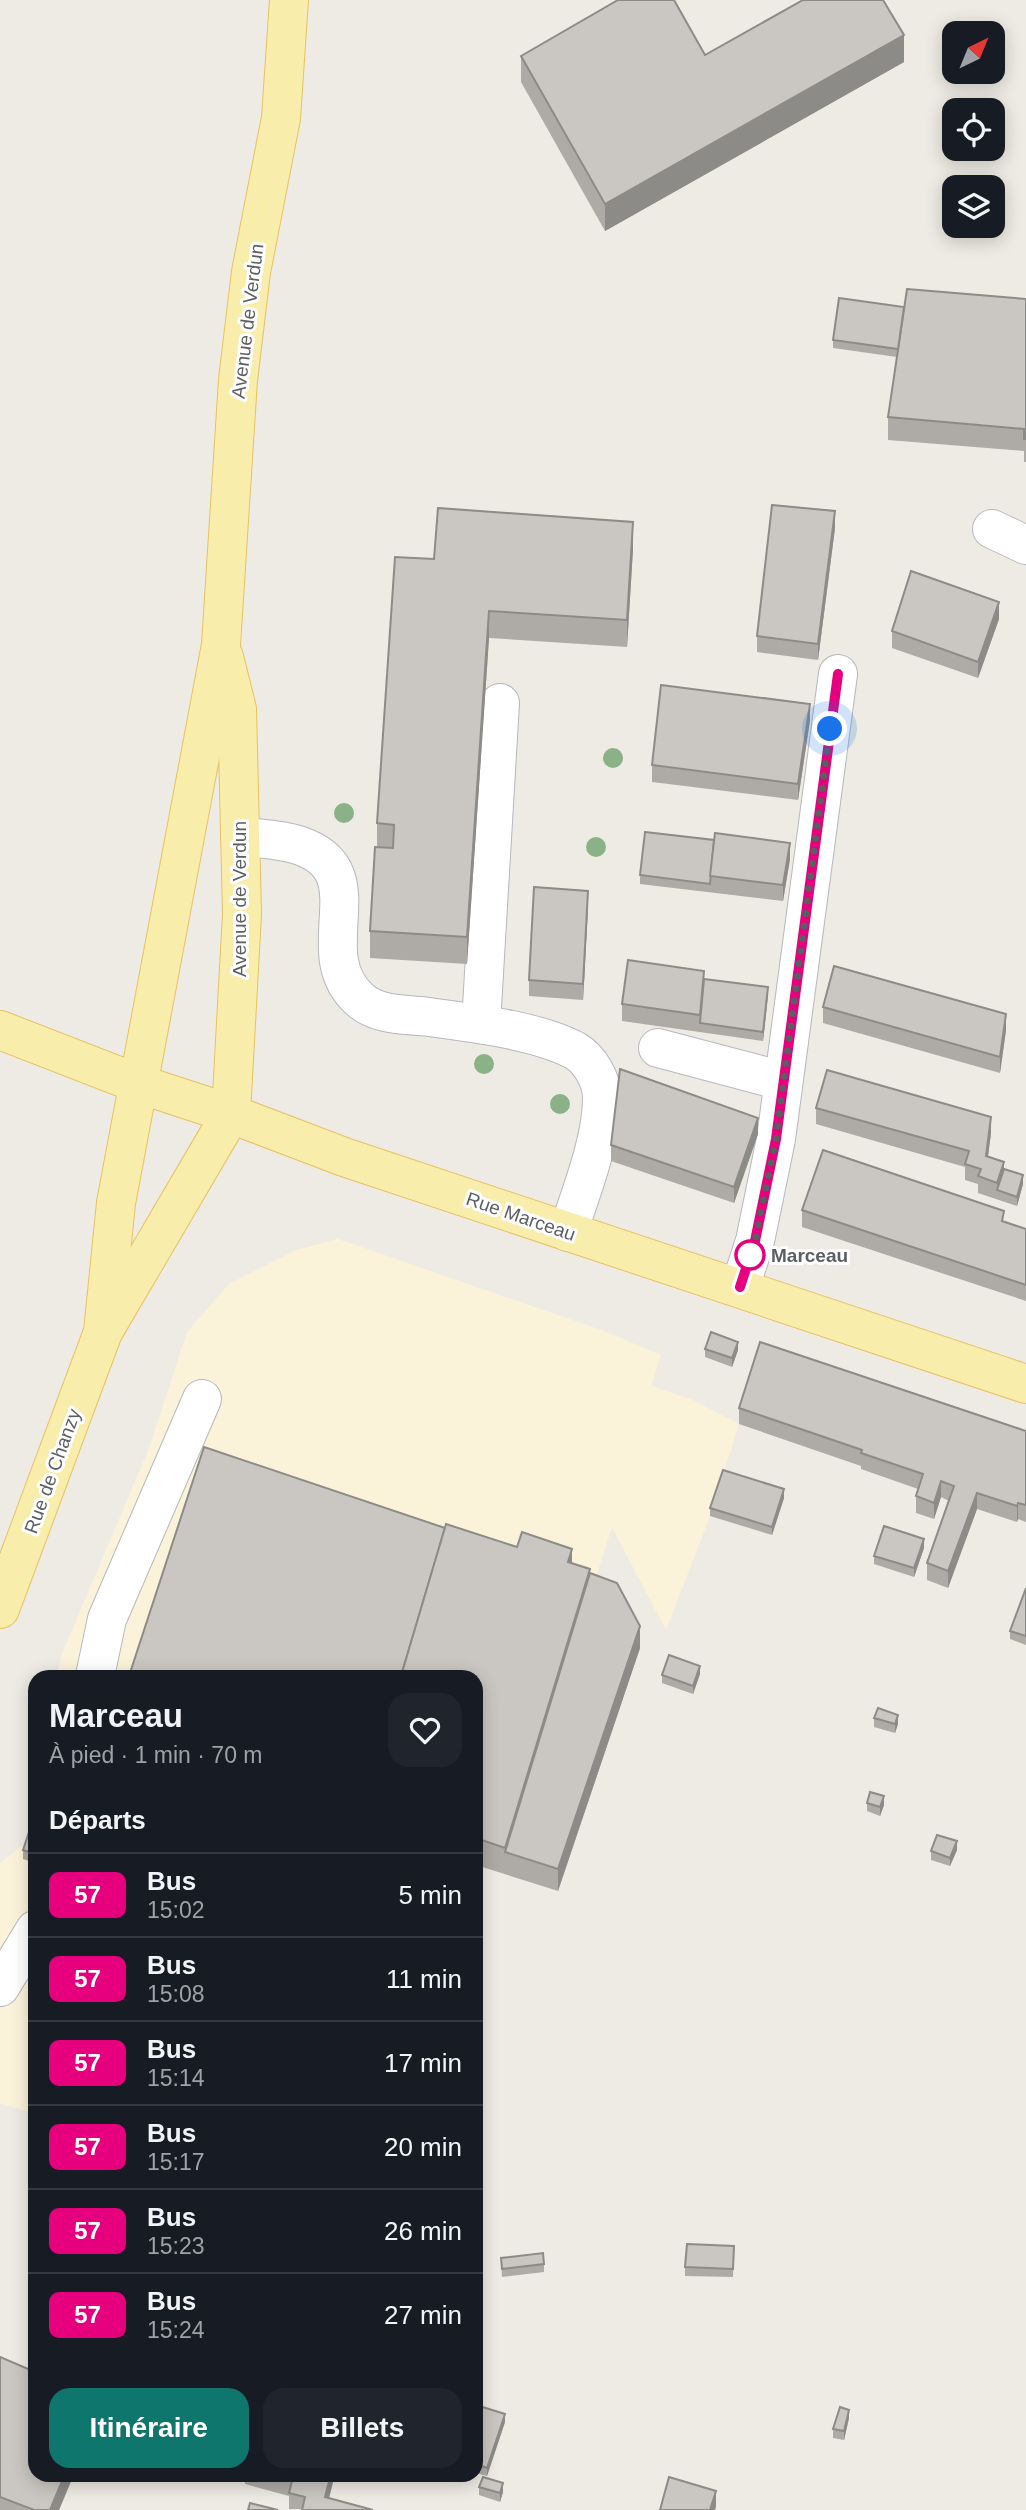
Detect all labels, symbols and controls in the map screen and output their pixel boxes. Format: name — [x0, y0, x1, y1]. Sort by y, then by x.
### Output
north arrow — [942, 21, 1004, 84]
map controls — [942, 21, 1005, 238]
button: locate — [942, 98, 1005, 161]
button: layers — [942, 175, 1005, 238]
street label: Avenue de Verdun — [228, 242, 267, 400]
your location — [812, 711, 847, 746]
street label: Avenue de Verdun — [229, 821, 250, 977]
street label: Rue Marceau — [463, 1188, 578, 1245]
marker: Marceau — [735, 1240, 765, 1270]
place label: Marceau — [771, 1245, 848, 1266]
street label: Rue de Chanzy — [20, 1406, 85, 1536]
button: heart — [388, 1693, 462, 1767]
text: Marceau — [49, 1697, 183, 1734]
text: À pied · 1 min · 70 m — [49, 1742, 262, 1768]
text: Départs — [49, 1805, 146, 1835]
text: Bus — [147, 1866, 196, 1896]
text: 5 min — [398, 1880, 462, 1910]
text: 57 — [74, 1881, 101, 1908]
text: 15:02 — [147, 1897, 205, 1923]
text: Bus — [147, 1950, 196, 1980]
text: 11 min — [386, 1964, 462, 1994]
text: 57 — [74, 1965, 101, 1992]
text: 15:08 — [147, 1981, 205, 2007]
text: Bus — [147, 2034, 196, 2064]
text: 17 min — [384, 2048, 462, 2078]
text: 57 — [74, 2049, 101, 2076]
text: 15:14 — [147, 2065, 205, 2091]
text: Bus — [147, 2118, 196, 2148]
text: 20 min — [384, 2132, 462, 2162]
text: 57 — [74, 2133, 101, 2160]
text: 15:17 — [147, 2149, 205, 2175]
text: Bus — [147, 2202, 196, 2232]
text: 26 min — [384, 2216, 462, 2246]
text: 57 — [74, 2217, 101, 2244]
text: 15:23 — [147, 2233, 205, 2259]
text: Bus — [147, 2286, 196, 2316]
text: 27 min — [384, 2300, 462, 2330]
text: 57 — [74, 2301, 101, 2328]
text: 15:24 — [147, 2317, 205, 2343]
button: Itinéraire — [49, 2388, 249, 2468]
button: Billets — [263, 2388, 462, 2468]

